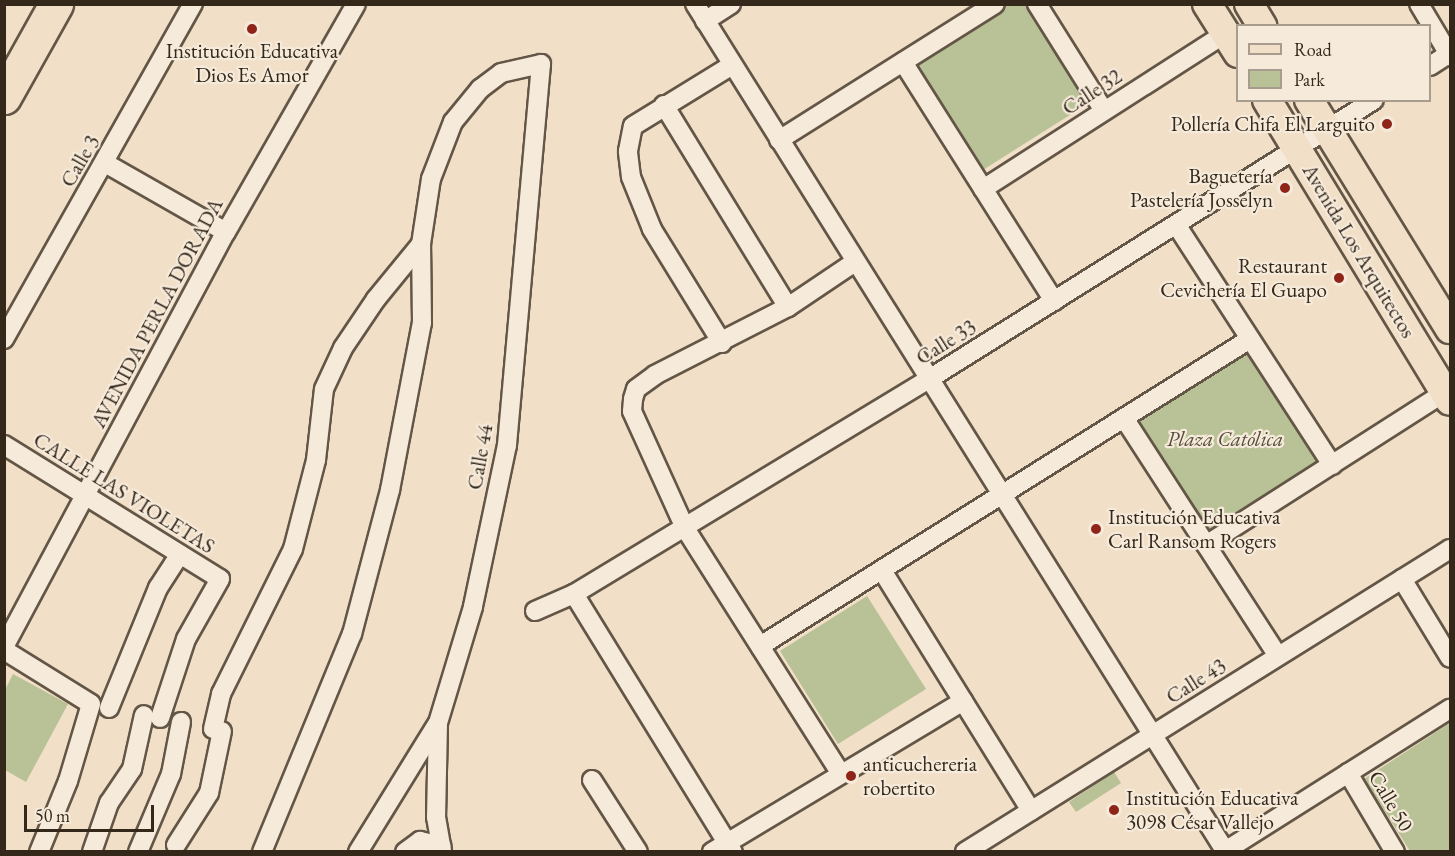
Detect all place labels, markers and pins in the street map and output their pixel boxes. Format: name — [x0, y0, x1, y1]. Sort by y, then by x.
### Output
marker: Institución Educativa Dios Es Amor — [245, 22, 259, 36]
place label: Institución Educativa Dios Es Amor — [166, 38, 338, 88]
place label: Pollería Chifa El Larguito — [1171, 111, 1375, 137]
marker: Pollería Chifa El Larguito — [1380, 117, 1394, 131]
place label: Baguetería Pastelería Josselyn — [1130, 163, 1273, 213]
marker: Baguetería Pastelería Josselyn — [1278, 181, 1292, 195]
place label: Restaurant Cevichería El Guapo — [1160, 253, 1327, 303]
marker: Restaurant Cevichería El Guapo — [1332, 271, 1346, 285]
place label: Institución Educativa Carl Ransom Rogers — [1108, 504, 1280, 554]
marker: Institución Educativa Carl Ransom Rogers — [1089, 522, 1103, 536]
place label: anticuchereria robertito — [863, 751, 977, 801]
marker: anticuchereria robertito — [844, 769, 858, 783]
place label: Institución Educativa 3098 César Vallejo — [1126, 785, 1298, 835]
marker: Institución Educativa 3098 César Vallejo — [1107, 803, 1121, 817]

